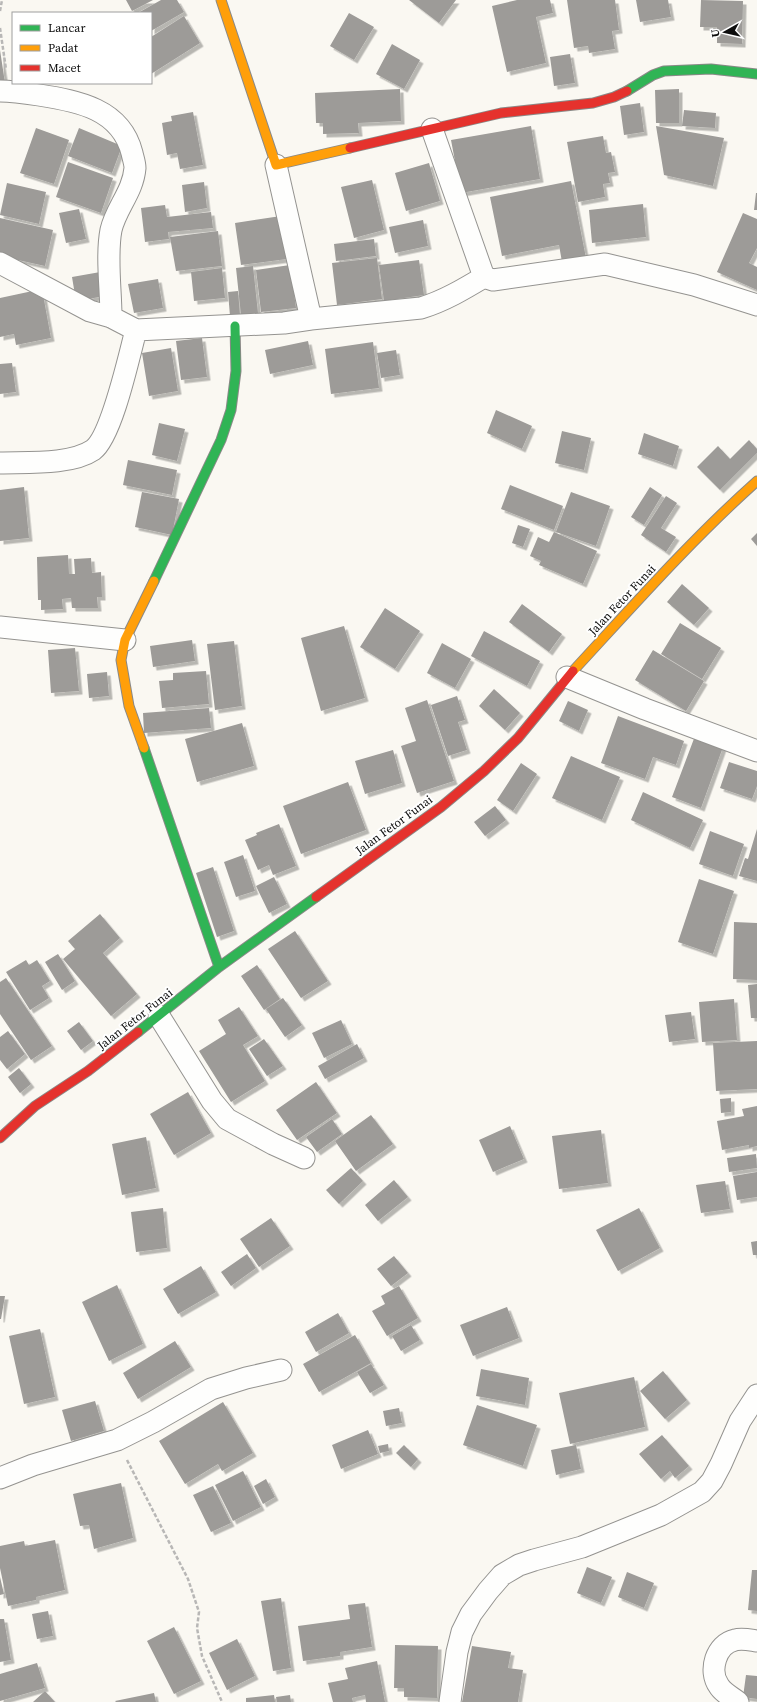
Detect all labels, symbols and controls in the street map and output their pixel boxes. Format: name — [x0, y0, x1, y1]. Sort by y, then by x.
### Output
legend — [12, 12, 152, 84]
north arrow — [705, 12, 745, 52]
text: Lancar — [48, 20, 85, 36]
text: U — [708, 28, 724, 38]
text: Padat — [48, 40, 78, 56]
text: Macet — [48, 60, 81, 76]
street label: Jalan Fetor Funai — [584, 561, 659, 640]
street label: Jalan Fetor Funai — [351, 791, 436, 859]
street label: Jalan Fetor Funai — [93, 984, 176, 1054]

